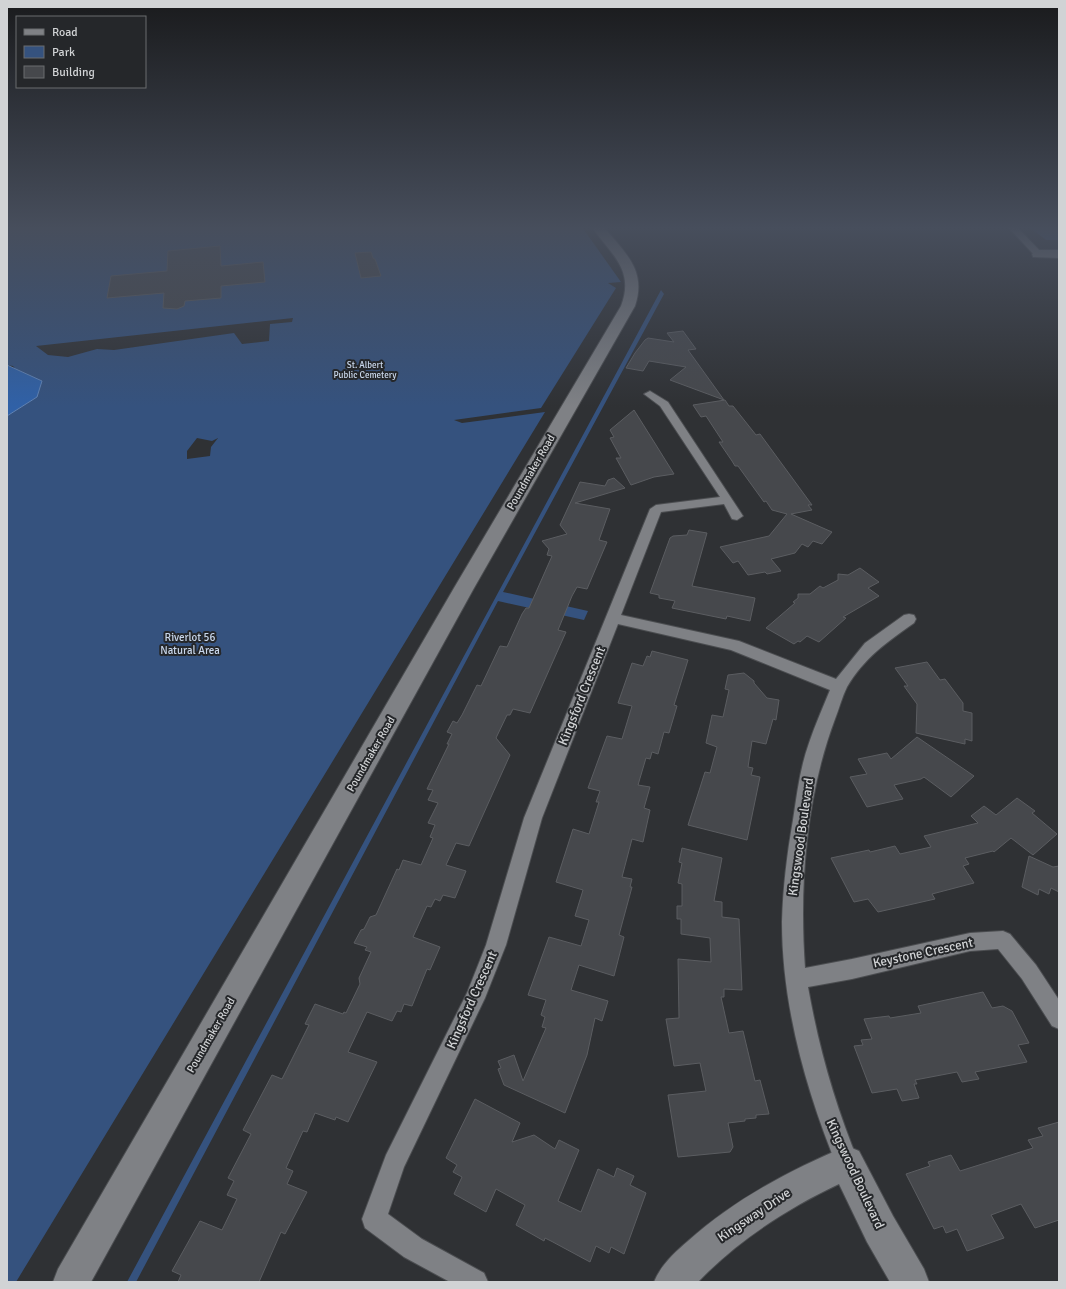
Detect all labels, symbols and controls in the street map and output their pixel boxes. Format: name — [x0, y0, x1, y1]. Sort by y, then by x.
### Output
legend — [16, 16, 146, 88]
text: Road — [52, 25, 78, 40]
text: Park — [52, 45, 75, 60]
text: Building — [52, 65, 95, 80]
park label: St. Albert Public Cemetery — [334, 360, 397, 381]
street label: Poundmaker Road — [504, 432, 558, 512]
park label: Riverlot 56 Natural Area — [160, 631, 220, 657]
street label: Kingsford Crescent — [555, 644, 609, 748]
street label: Poundmaker Road — [344, 714, 398, 794]
street label: Kingswood Boulevard — [785, 777, 817, 897]
street label: Keystone Crescent — [871, 934, 975, 971]
street label: Kingsford Crescent — [443, 948, 501, 1051]
street label: Poundmaker Road — [184, 995, 238, 1075]
street label: Kingswood Boulevard — [823, 1117, 887, 1232]
street label: Kingsway Drive — [714, 1185, 794, 1245]

